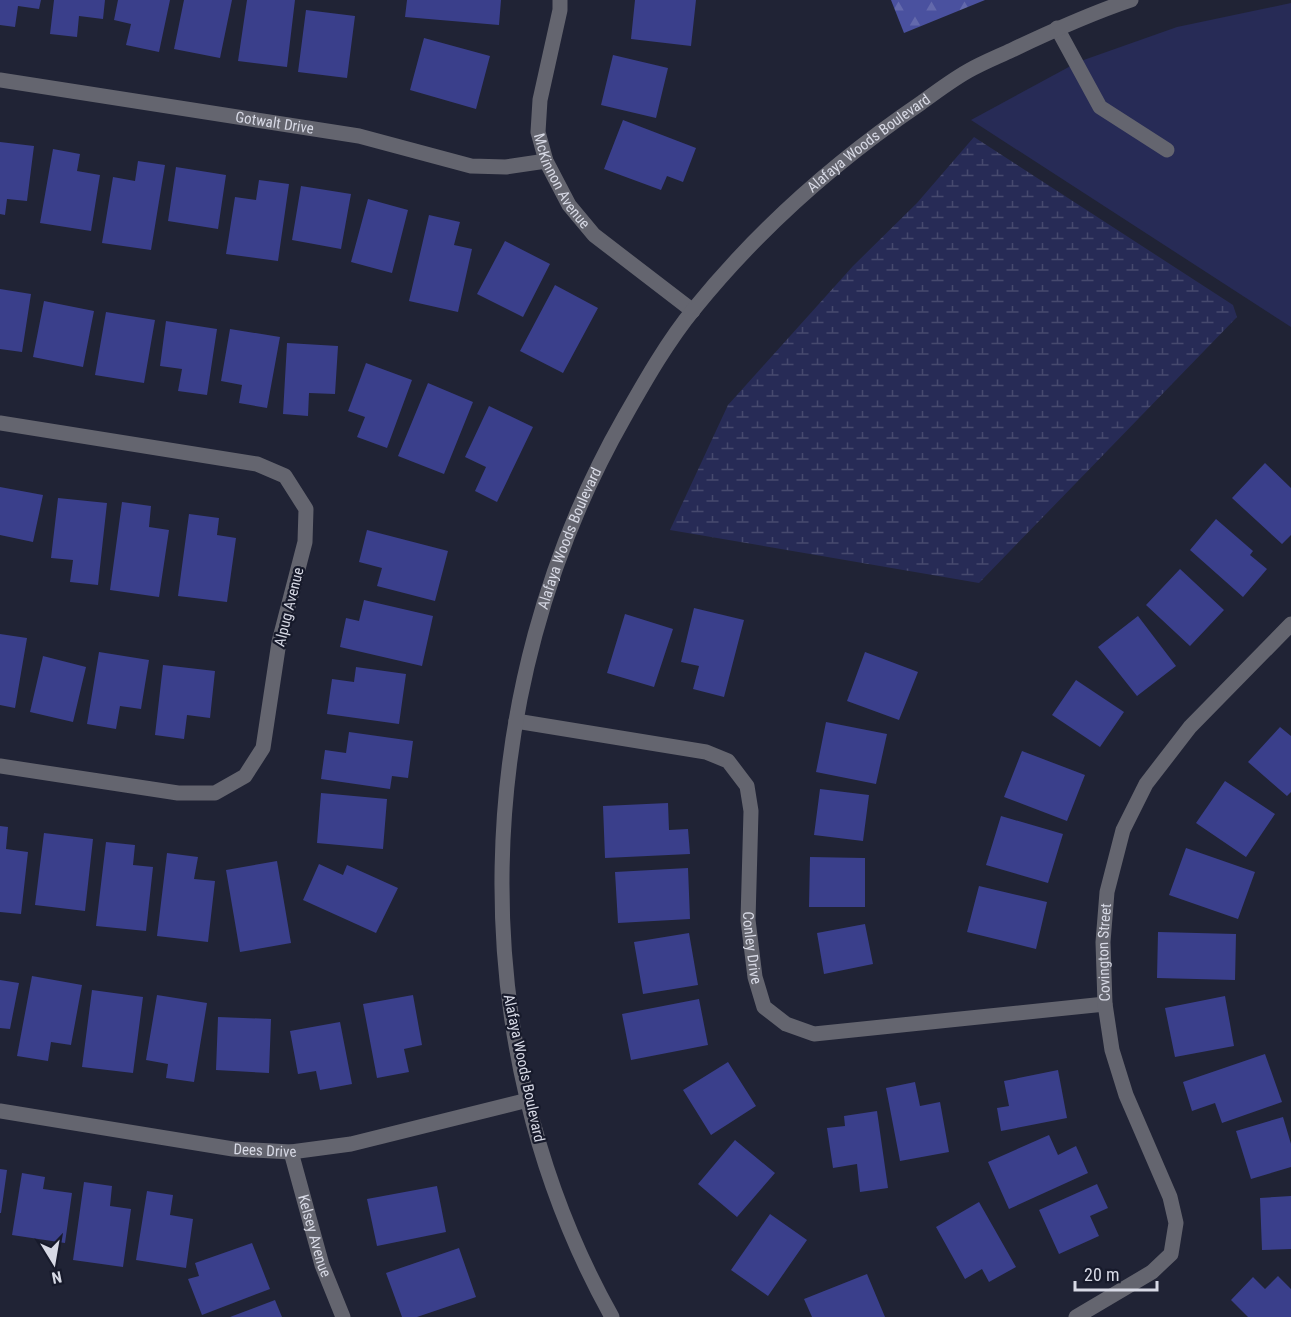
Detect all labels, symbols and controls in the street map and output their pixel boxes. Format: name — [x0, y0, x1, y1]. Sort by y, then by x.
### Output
street label: Alafaya Woods Boulevard — [803, 90, 934, 196]
street label: Gotwalt Drive — [234, 108, 315, 138]
street label: McKinnon Avenue — [530, 131, 594, 232]
street label: Alafaya Woods Boulevard — [534, 465, 605, 612]
street label: Alpug Avenue — [270, 566, 308, 648]
street label: Covington Street — [1094, 903, 1115, 1002]
street label: Conley Drive — [739, 911, 766, 986]
street label: Alafaya Woods Boulevard — [500, 992, 548, 1144]
street label: Dees Drive — [233, 1140, 297, 1161]
street label: Kelsey Avenue — [294, 1192, 335, 1280]
north arrow — [24, 1233, 84, 1293]
scale bar — [1075, 1254, 1158, 1292]
text: 20 m — [1084, 1264, 1119, 1285]
text: N — [50, 1267, 63, 1287]

